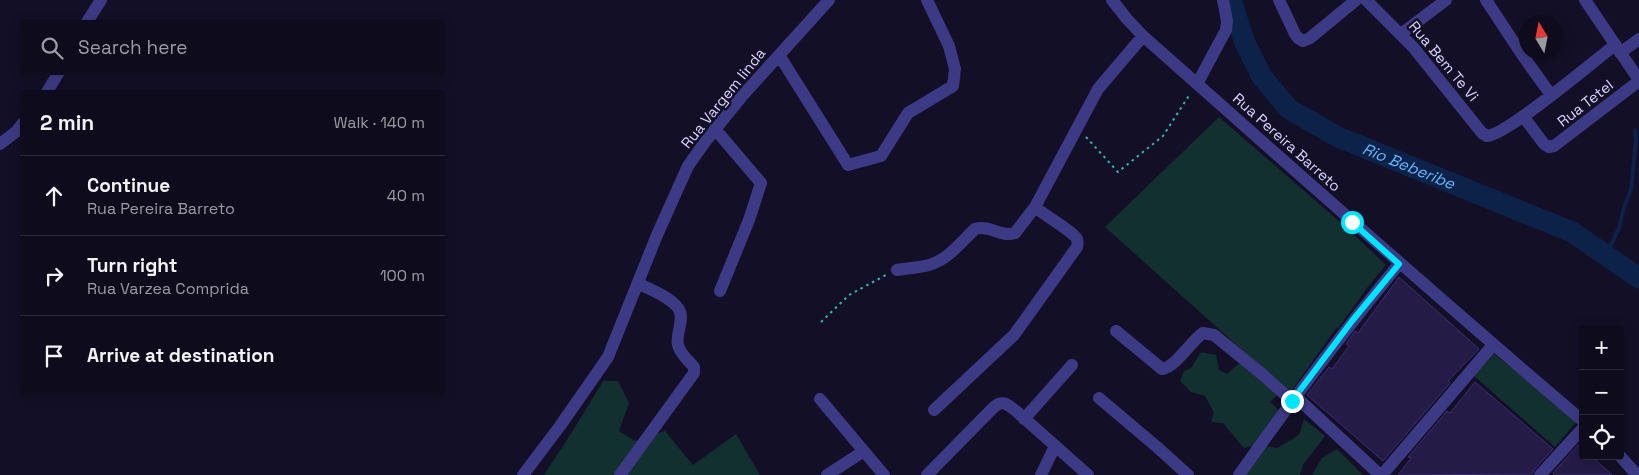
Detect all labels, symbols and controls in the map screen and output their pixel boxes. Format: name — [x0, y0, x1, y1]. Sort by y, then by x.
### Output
north arrow — [1519, 15, 1564, 60]
street label: Rua Bem Te Vi — [1405, 17, 1483, 105]
search box — [20, 20, 445, 75]
icon: search — [38, 34, 66, 62]
text: Search here — [78, 35, 188, 60]
street label: Rua Vargem linda — [677, 44, 770, 152]
street label: Rua Tetel — [1553, 75, 1617, 131]
street label: Rua Pereira Barreto — [1229, 89, 1345, 195]
text: 2 min — [40, 109, 94, 136]
text: Walk · 140 m — [333, 112, 425, 133]
water label: Rio Beberibe — [1360, 138, 1459, 194]
text: Continue — [87, 173, 170, 198]
icon: ahead — [40, 182, 68, 210]
text: 40 m — [387, 185, 425, 206]
text: Rua Pereira Barreto — [87, 198, 235, 219]
route start — [1341, 211, 1364, 234]
text: Turn right — [87, 253, 177, 278]
icon: right — [40, 262, 68, 290]
text: 100 m — [380, 265, 425, 286]
text: Rua Varzea Comprida — [87, 278, 249, 299]
map controls — [1579, 325, 1624, 460]
button: + — [1579, 325, 1624, 370]
icon: arrive — [40, 342, 68, 370]
text: Arrive at destination — [87, 343, 275, 368]
button: − — [1579, 370, 1624, 415]
route end — [1281, 390, 1304, 413]
button: locate — [1579, 415, 1624, 460]

